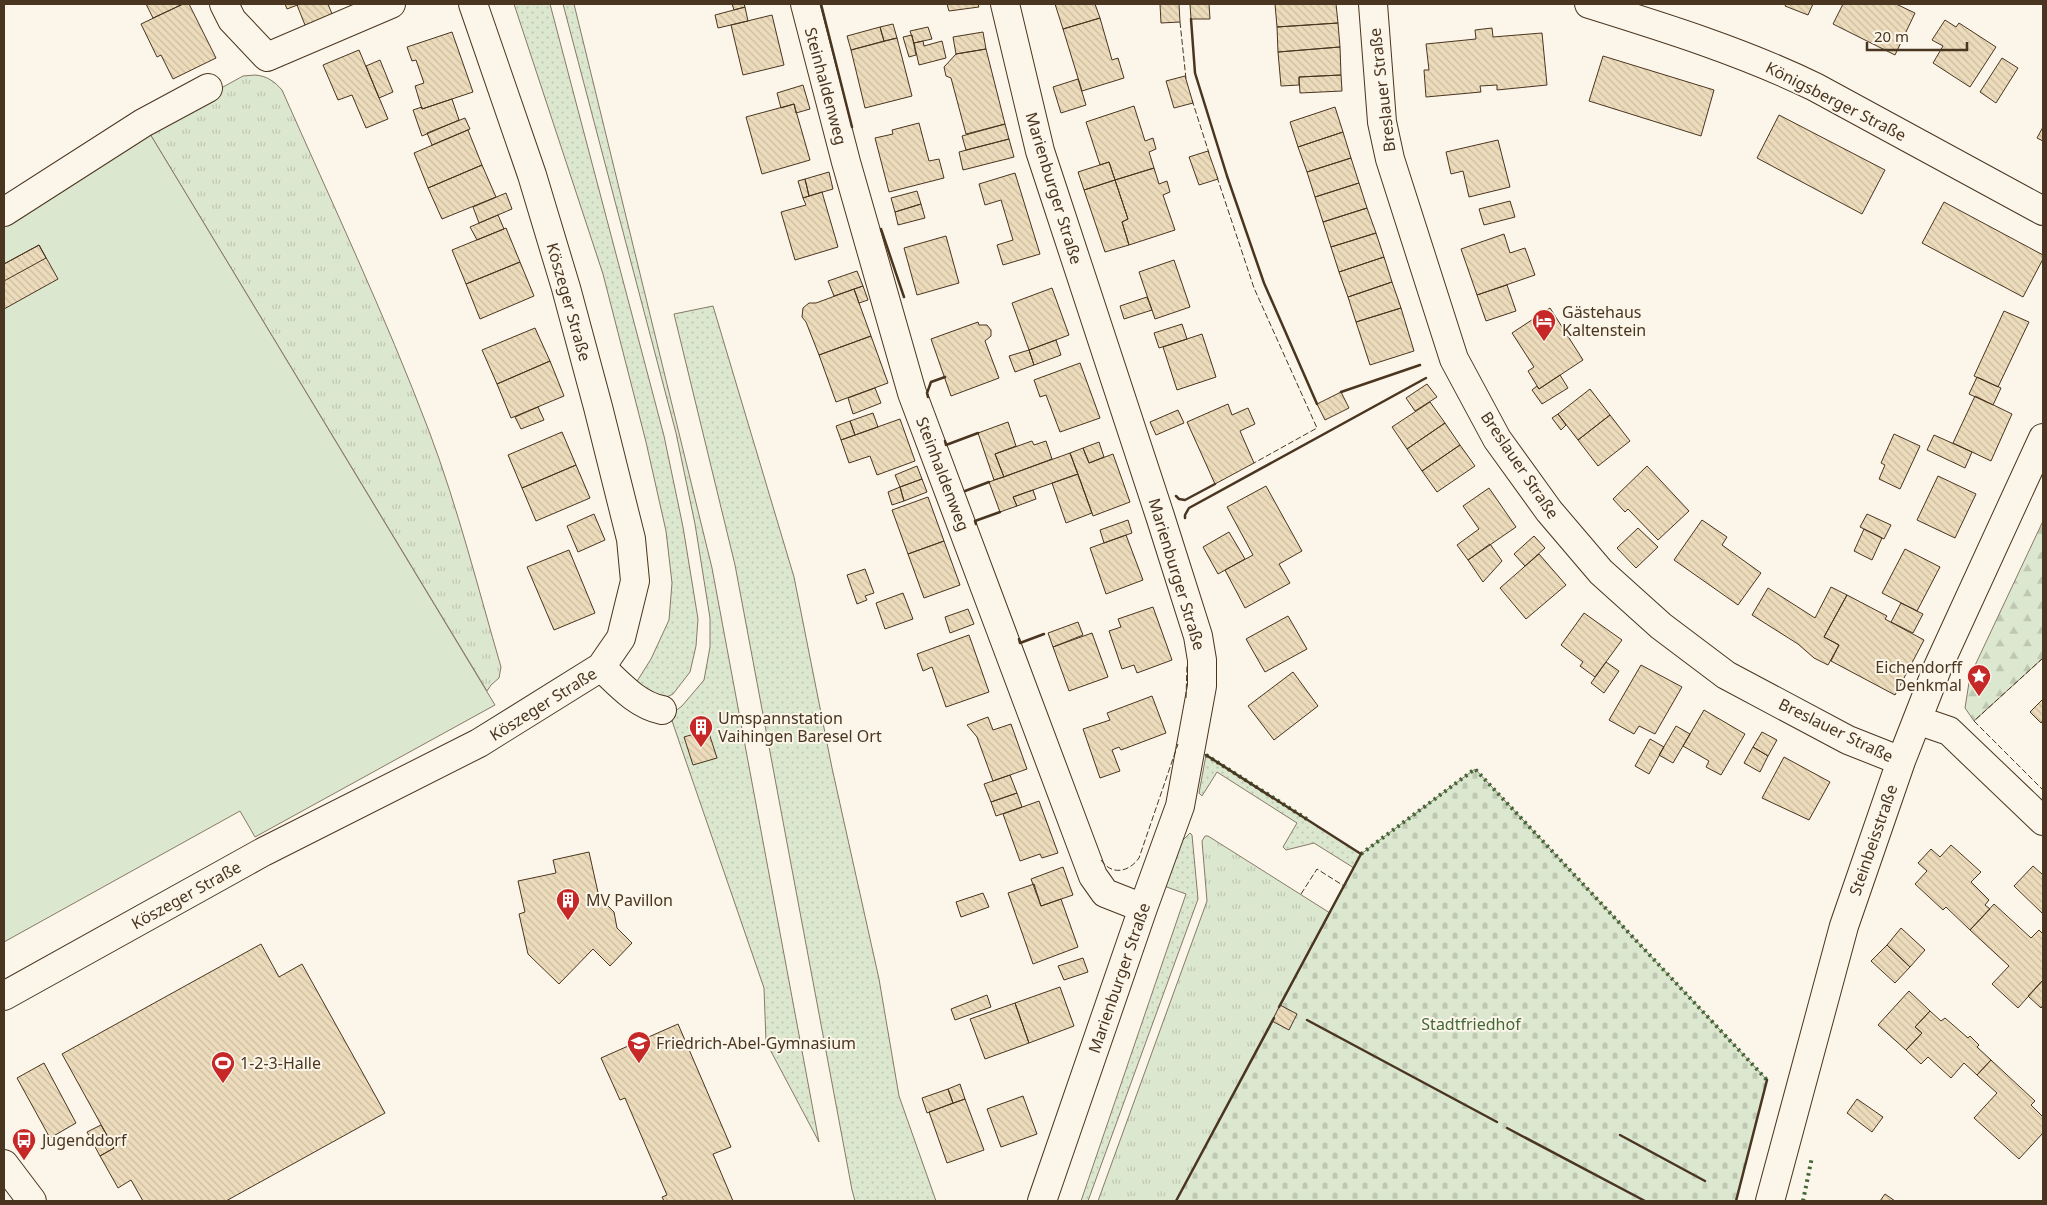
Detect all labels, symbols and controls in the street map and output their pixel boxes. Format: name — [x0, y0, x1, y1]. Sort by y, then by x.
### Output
scale bar — [1867, 20, 1967, 52]
street label: Steinhaldenweg — [800, 25, 852, 147]
text: 20 m — [1874, 26, 1909, 46]
street label: Breslauer Straße — [1363, 27, 1401, 153]
street label: Königsberger Straße — [1762, 56, 1910, 146]
street label: Marienburger Straße — [1020, 109, 1088, 267]
street label: Köszeger Straße — [542, 240, 596, 364]
place label: Gästehaus Kaltenstein — [1562, 301, 1646, 341]
hotel icon: Gästehaus Kaltenstein — [1531, 308, 1557, 342]
street label: Breslauer Straße — [1476, 407, 1564, 523]
street label: Steinhaldenweg — [911, 414, 975, 534]
street label: Marienburger Straße — [1143, 495, 1211, 653]
place label: Eichendorff Denkmal — [1875, 656, 1963, 696]
street label: Köszeger Straße — [485, 662, 601, 746]
place icon: Eichendorff Denkmal — [1966, 663, 1992, 697]
street label: Breslauer Straße — [1775, 693, 1897, 767]
place label: Umspannstation Vaihingen Baresel Ort — [718, 707, 882, 747]
building icon: Umspannstation Vaihingen Baresel Ort — [688, 714, 714, 748]
street label: Steinbeisstraße — [1844, 782, 1902, 898]
street label: Köszeger Straße — [127, 856, 245, 934]
building icon: MV Pavillon — [555, 887, 581, 921]
place label: MV Pavillon — [586, 889, 673, 911]
street label: Marienburger Straße — [1083, 900, 1155, 1056]
park label: Stadtfriedhof — [1421, 1013, 1522, 1035]
school or university icon: Friedrich-Abel-Gymnasium — [626, 1030, 652, 1064]
place label: Friedrich-Abel-Gymnasium — [656, 1032, 856, 1054]
sports icon: 1-2-3-Halle — [210, 1050, 236, 1084]
place label: 1-2-3-Halle — [240, 1052, 321, 1074]
bus stop icon: Jugenddorf — [11, 1127, 37, 1161]
place label: Jugenddorf — [40, 1129, 128, 1151]

